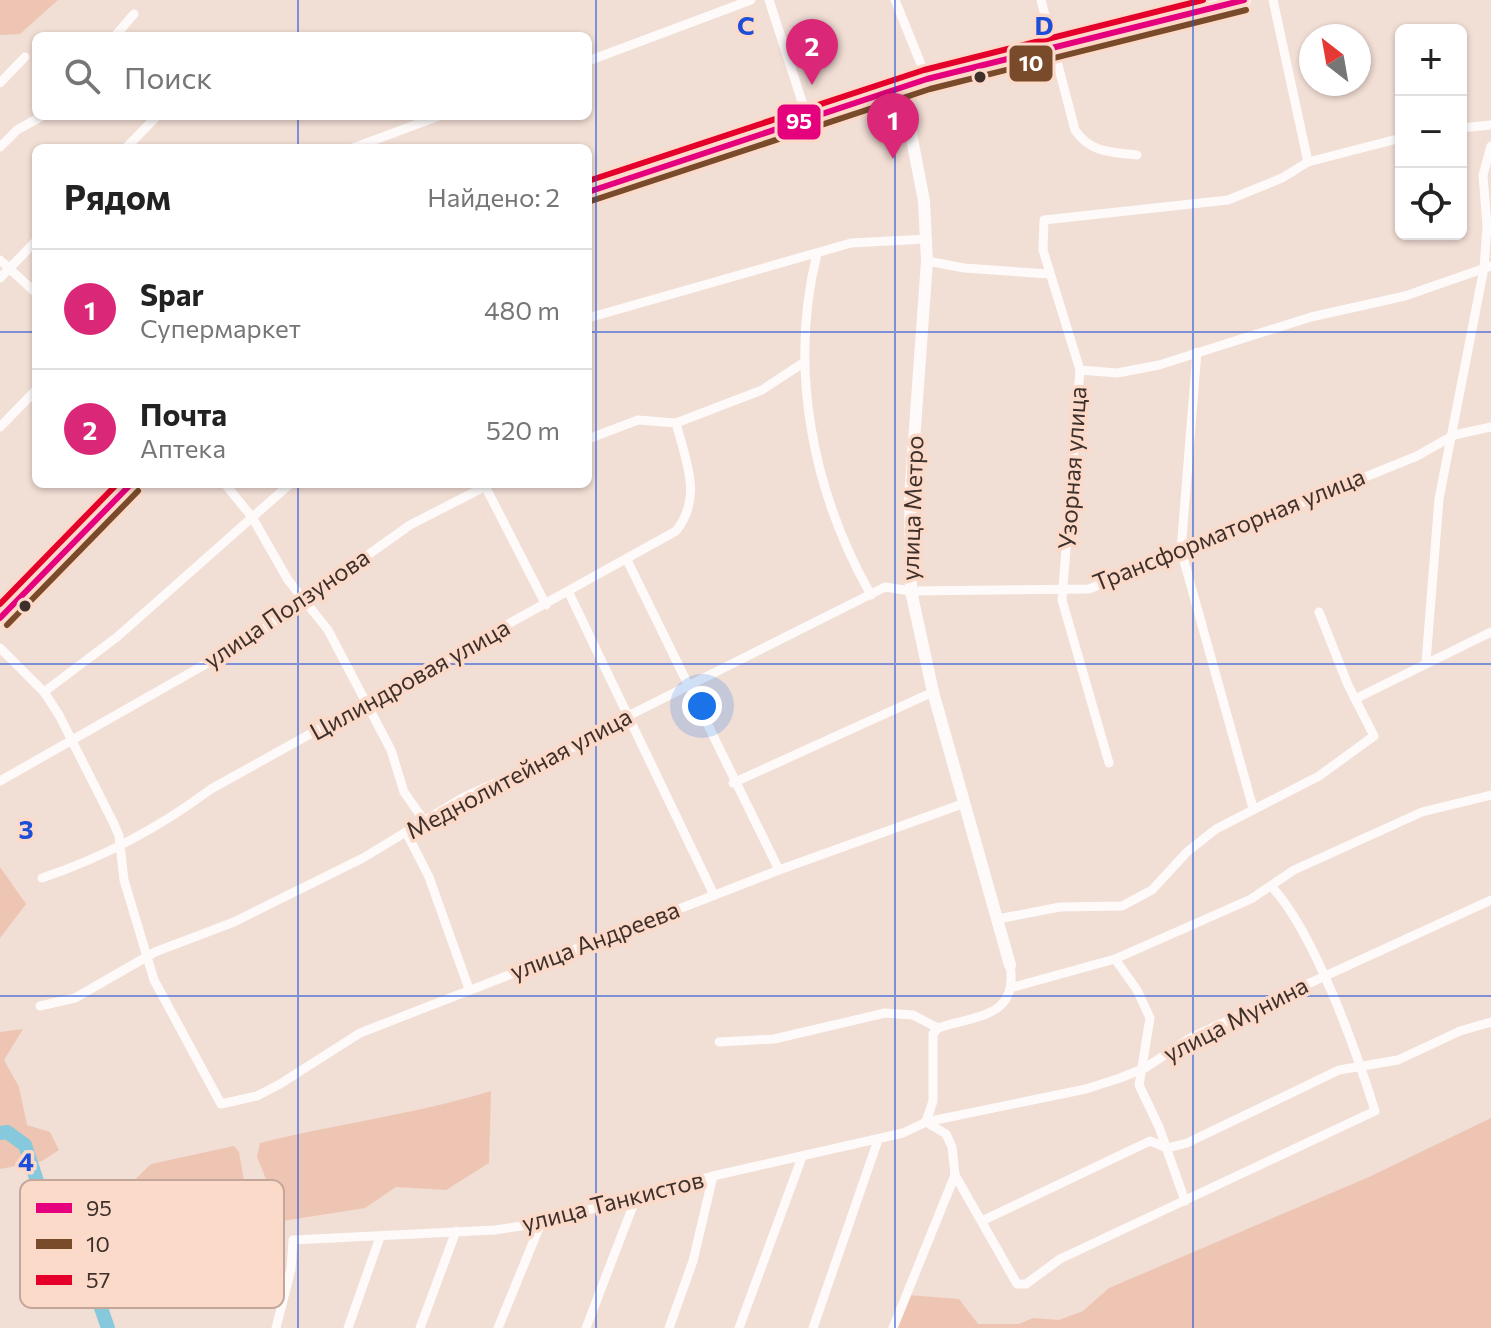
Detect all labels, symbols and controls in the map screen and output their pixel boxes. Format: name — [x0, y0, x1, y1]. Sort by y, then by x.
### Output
text: C — [737, 9, 755, 40]
text: D — [1034, 9, 1054, 40]
pin: 2 — [786, 19, 838, 85]
north arrow — [1299, 24, 1371, 96]
map controls — [1395, 24, 1467, 240]
button: + — [1395, 24, 1467, 96]
search box — [32, 32, 592, 120]
line badge: 10 — [1008, 44, 1054, 83]
text: 10 — [1019, 49, 1043, 76]
icon: search — [60, 54, 104, 98]
text: Поиск — [124, 58, 212, 95]
unlabelled marker — [972, 69, 988, 85]
pin: 1 — [867, 93, 919, 159]
button: − — [1395, 96, 1467, 168]
line badge: 95 — [776, 103, 822, 141]
text: 95 — [786, 107, 812, 134]
button: locate — [1395, 168, 1467, 240]
text: Рядом — [64, 175, 171, 217]
text: Найдено: 2 — [427, 181, 560, 212]
text: Spar — [140, 275, 204, 312]
text: 1 — [84, 294, 96, 325]
text: 480 m — [484, 294, 560, 325]
text: Супермаркет — [140, 312, 301, 343]
street label: Узорная улица — [1051, 385, 1092, 550]
text: Почта — [140, 395, 227, 432]
text: 2 — [83, 414, 97, 445]
text: 520 m — [486, 414, 560, 445]
text: Аптека — [140, 432, 226, 463]
street label: улица Метро — [894, 435, 929, 581]
street label: Трансформаторная улица — [1088, 461, 1369, 596]
street label: улица Ползунова — [198, 542, 374, 674]
unlabelled marker — [17, 598, 33, 614]
street label: Цилиндровая улица — [304, 612, 514, 746]
your location — [682, 686, 722, 726]
street label: Меднолитейная улица — [400, 701, 636, 845]
text: 3 — [18, 813, 34, 844]
street label: улица Андреева — [506, 894, 683, 985]
street label: улица Мунина — [1158, 970, 1312, 1068]
text: 4 — [18, 1145, 34, 1176]
street label: улица Танкистов — [519, 1164, 707, 1237]
legend — [20, 1180, 284, 1308]
text: 95 — [86, 1194, 112, 1221]
text: 10 — [86, 1230, 110, 1257]
text: 57 — [86, 1266, 110, 1293]

